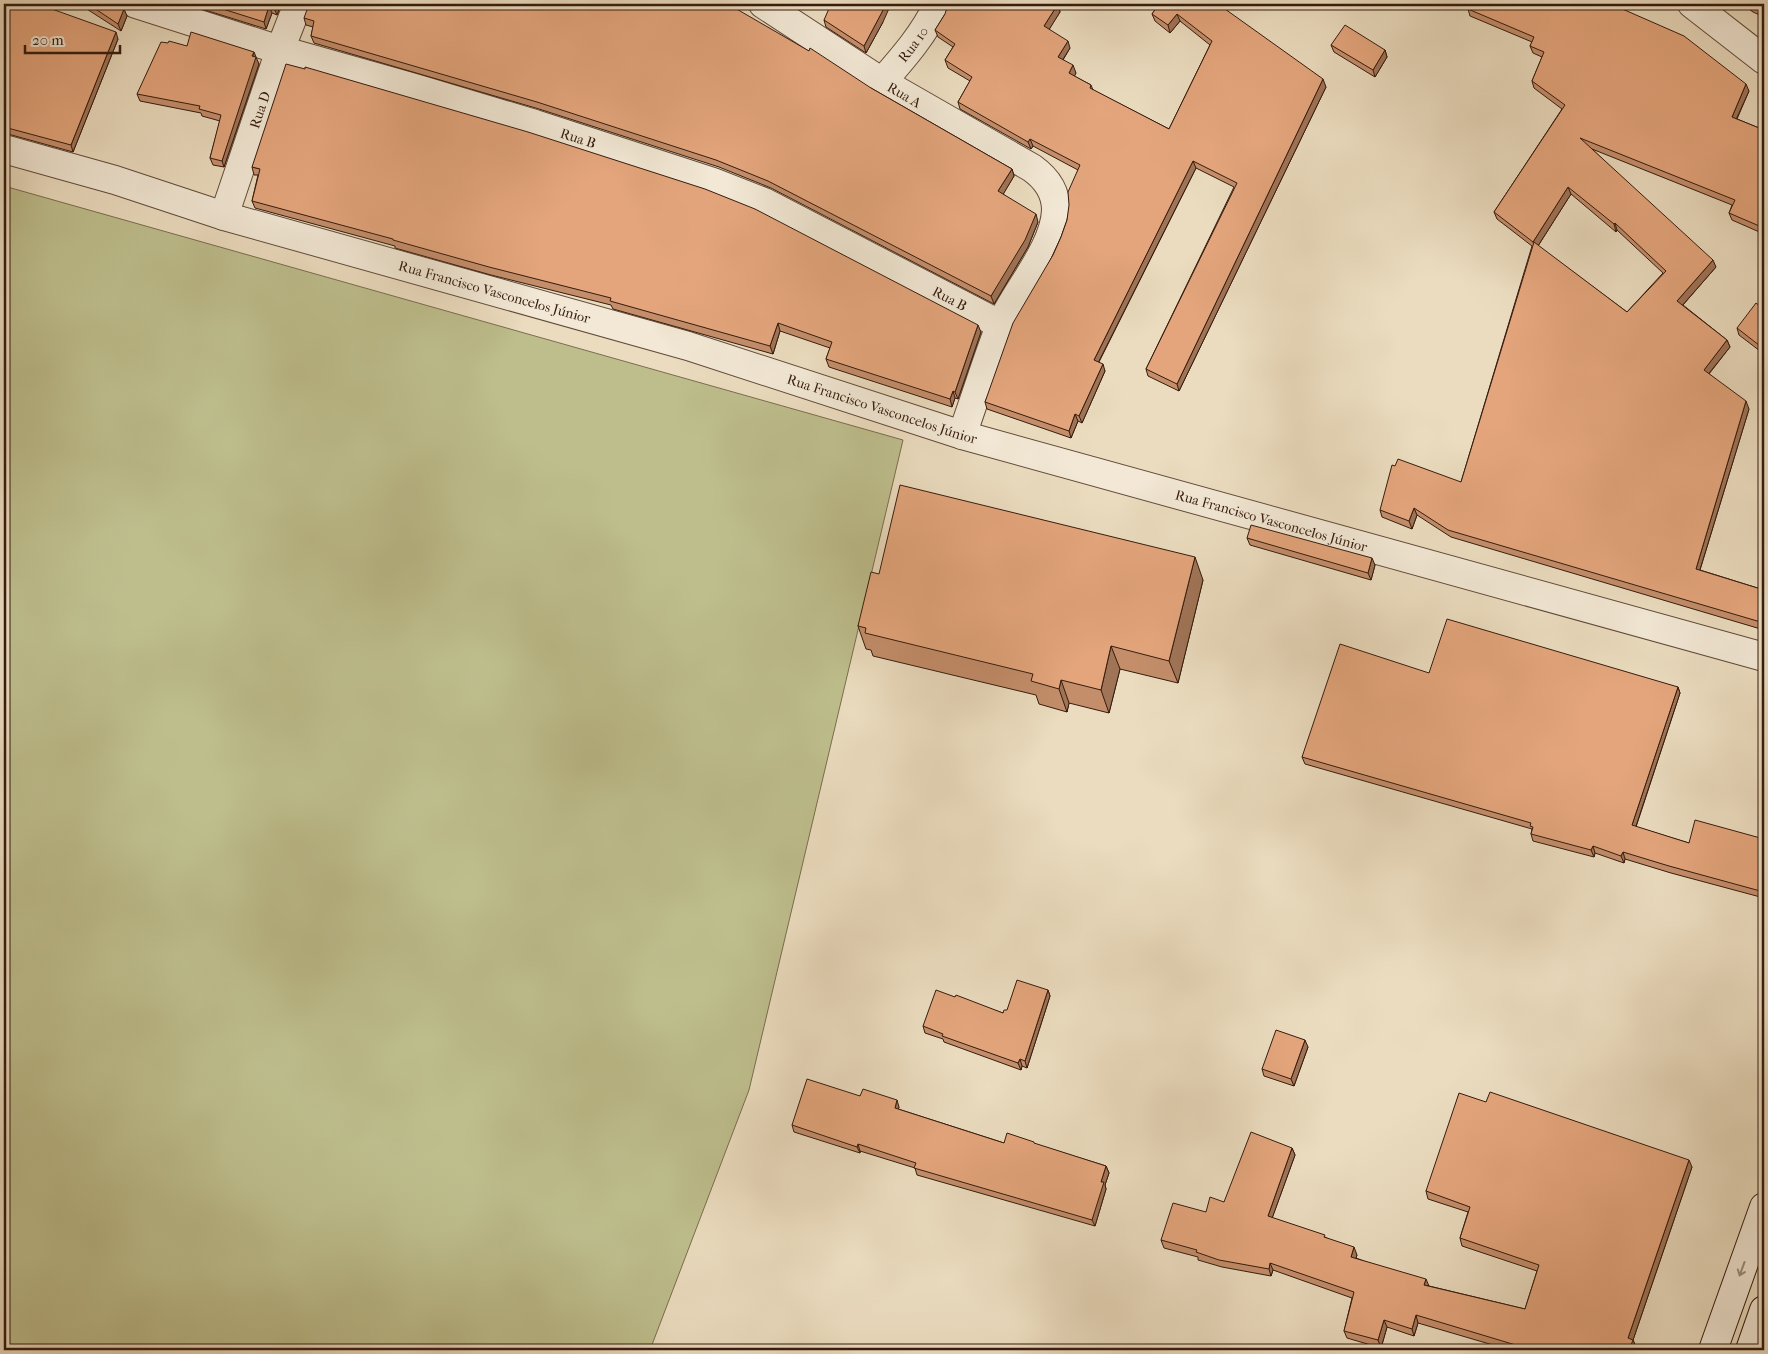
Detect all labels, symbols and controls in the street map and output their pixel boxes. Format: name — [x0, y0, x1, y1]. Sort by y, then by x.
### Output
scale bar — [25, 22, 120, 54]
street label: Rua 10 — [895, 24, 932, 66]
text: 20 m — [32, 31, 64, 49]
street label: Rua A — [884, 79, 925, 112]
street label: Rua D — [246, 89, 275, 131]
street label: Rua B — [558, 125, 598, 152]
street label: Rua Francisco Vasconcelos Júnior — [396, 257, 592, 327]
street label: Rua B — [929, 283, 970, 315]
street label: Rua Francisco Vasconcelos Júnior — [785, 371, 979, 448]
street label: Rua Francisco Vasconcelos Júnior — [1173, 486, 1369, 556]
one-way arrow — [1737, 1261, 1746, 1276]

